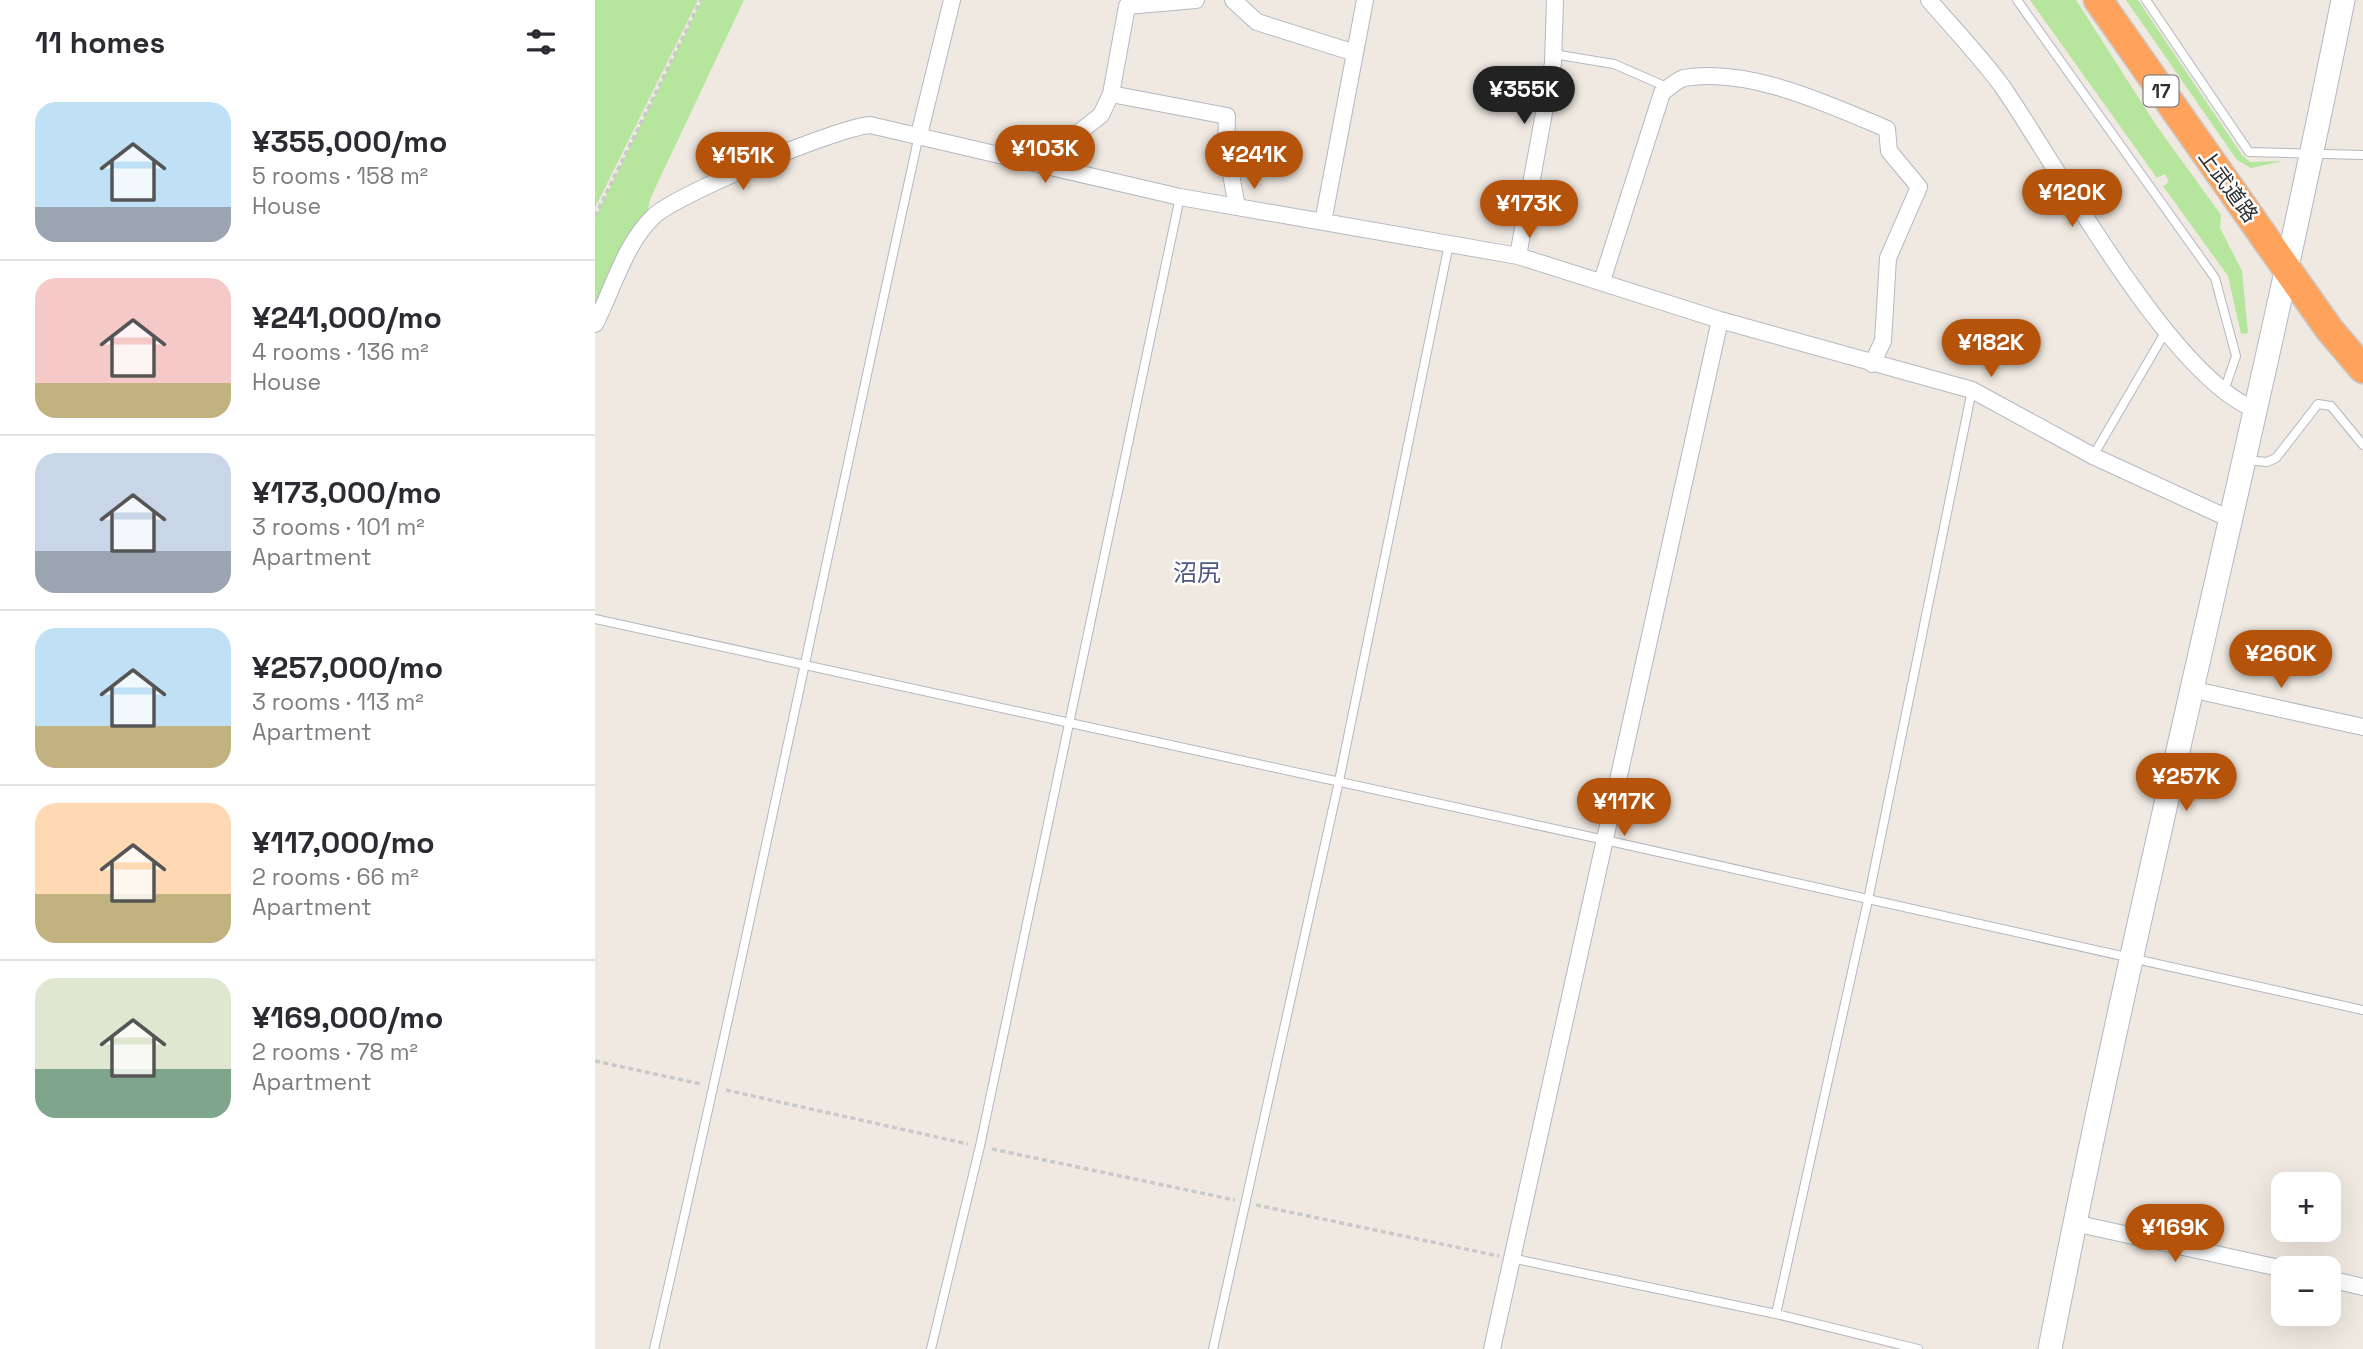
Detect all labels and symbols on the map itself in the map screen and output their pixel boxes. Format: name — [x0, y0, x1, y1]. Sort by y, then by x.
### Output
pin: ¥355K — [1475, 66, 1573, 126]
road number: 17 — [2143, 76, 2179, 106]
pin: ¥103K — [996, 125, 1094, 185]
pin: ¥151K — [694, 132, 792, 192]
pin: ¥241K — [1205, 132, 1303, 191]
street label: 上武道路 — [2193, 144, 2264, 228]
pin: ¥120K — [2023, 170, 2121, 229]
pin: ¥173K — [1480, 180, 1578, 240]
pin: ¥182K — [1942, 320, 2040, 379]
district label: 沼尻 — [1173, 557, 1221, 588]
pin: ¥260K — [2232, 630, 2330, 690]
pin: ¥257K — [2137, 754, 2235, 813]
pin: ¥117K — [1575, 778, 1673, 838]
pin: ¥169K — [2126, 1204, 2224, 1264]

